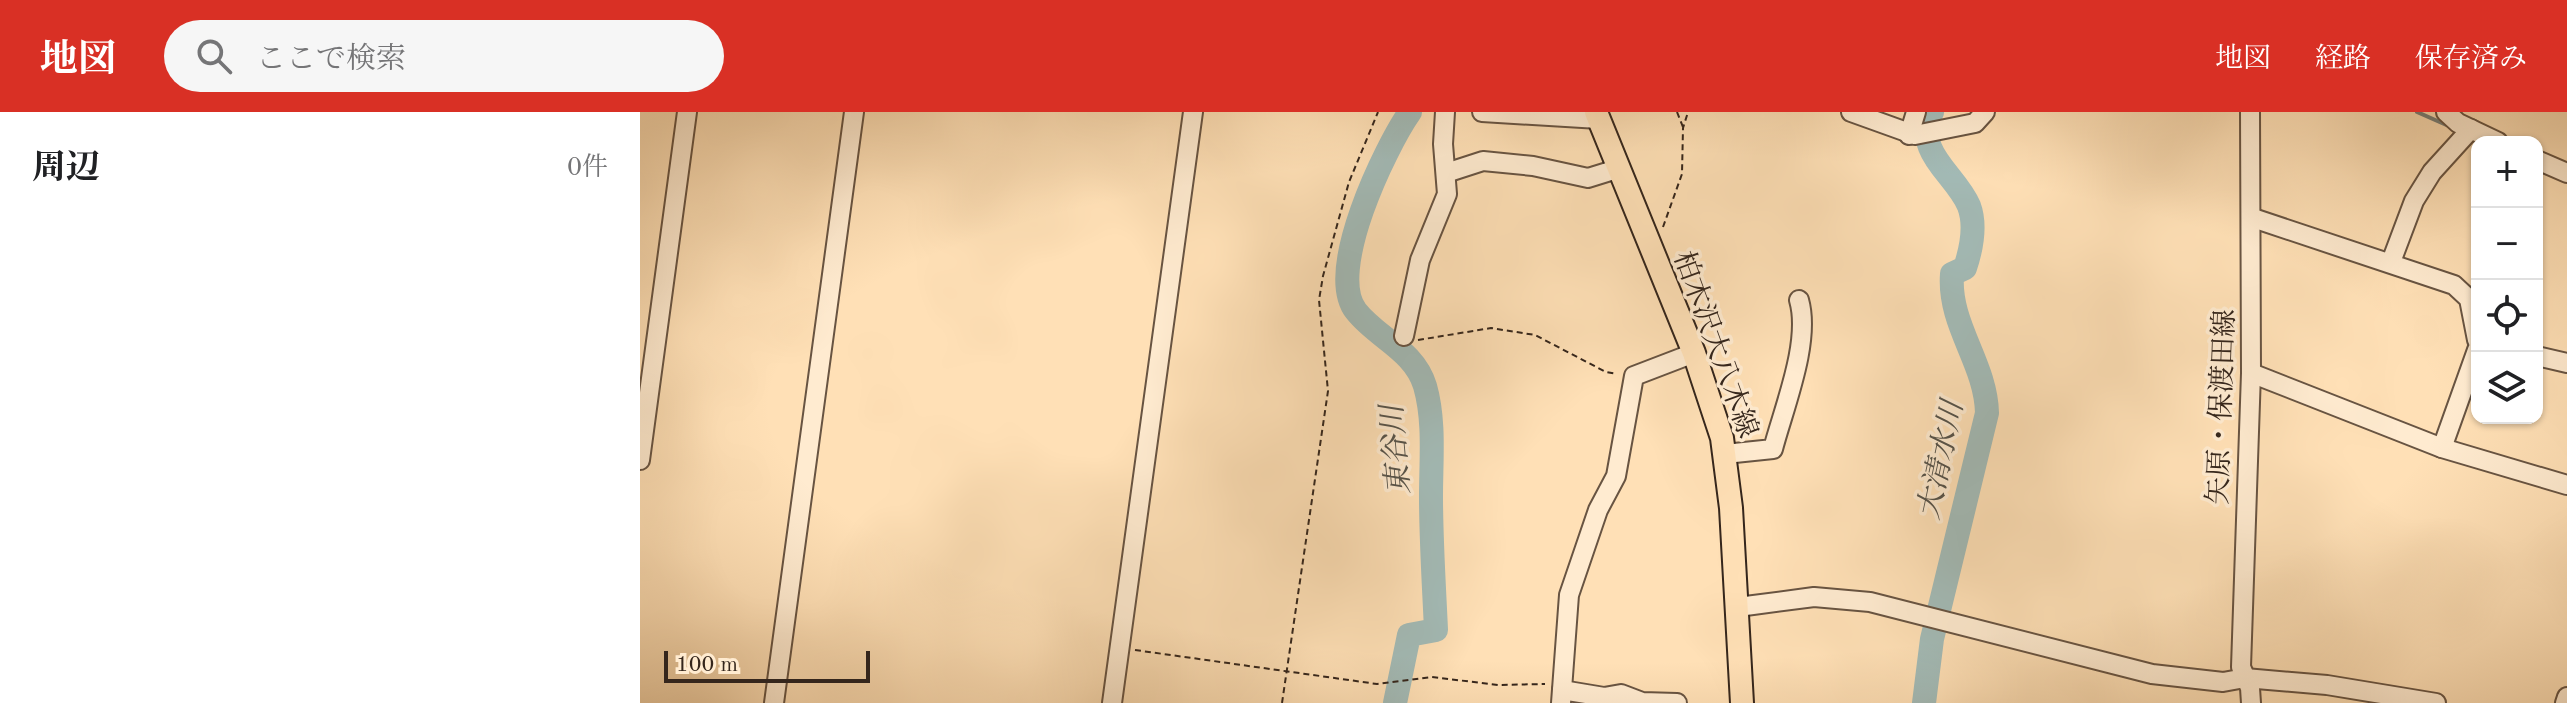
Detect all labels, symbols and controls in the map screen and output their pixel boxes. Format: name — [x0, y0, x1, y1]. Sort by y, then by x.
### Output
search box — [164, 20, 724, 92]
icon: search — [192, 34, 236, 78]
text: 地図 — [40, 42, 116, 80]
text: ここで検索 — [256, 45, 406, 75]
text: 地図 — [2215, 46, 2271, 74]
text: 経路 — [2315, 46, 2371, 74]
text: 保存済み — [2415, 46, 2527, 74]
map controls — [2471, 136, 2543, 424]
button: + — [2471, 136, 2543, 208]
text: 周辺 — [32, 152, 100, 186]
text: 0件 — [567, 155, 608, 181]
button: − — [2471, 208, 2543, 280]
street label: 柏木沢大八木線 — [1668, 247, 1764, 442]
button: locate — [2471, 280, 2543, 352]
street label: 矢原・保渡田線 — [2203, 309, 2240, 506]
button: layers — [2471, 352, 2543, 424]
water label: 大清水川 — [1912, 395, 1970, 522]
water label: 東谷川 — [1375, 401, 1416, 496]
scale bar — [664, 647, 870, 683]
text: 100 m — [676, 654, 738, 676]

